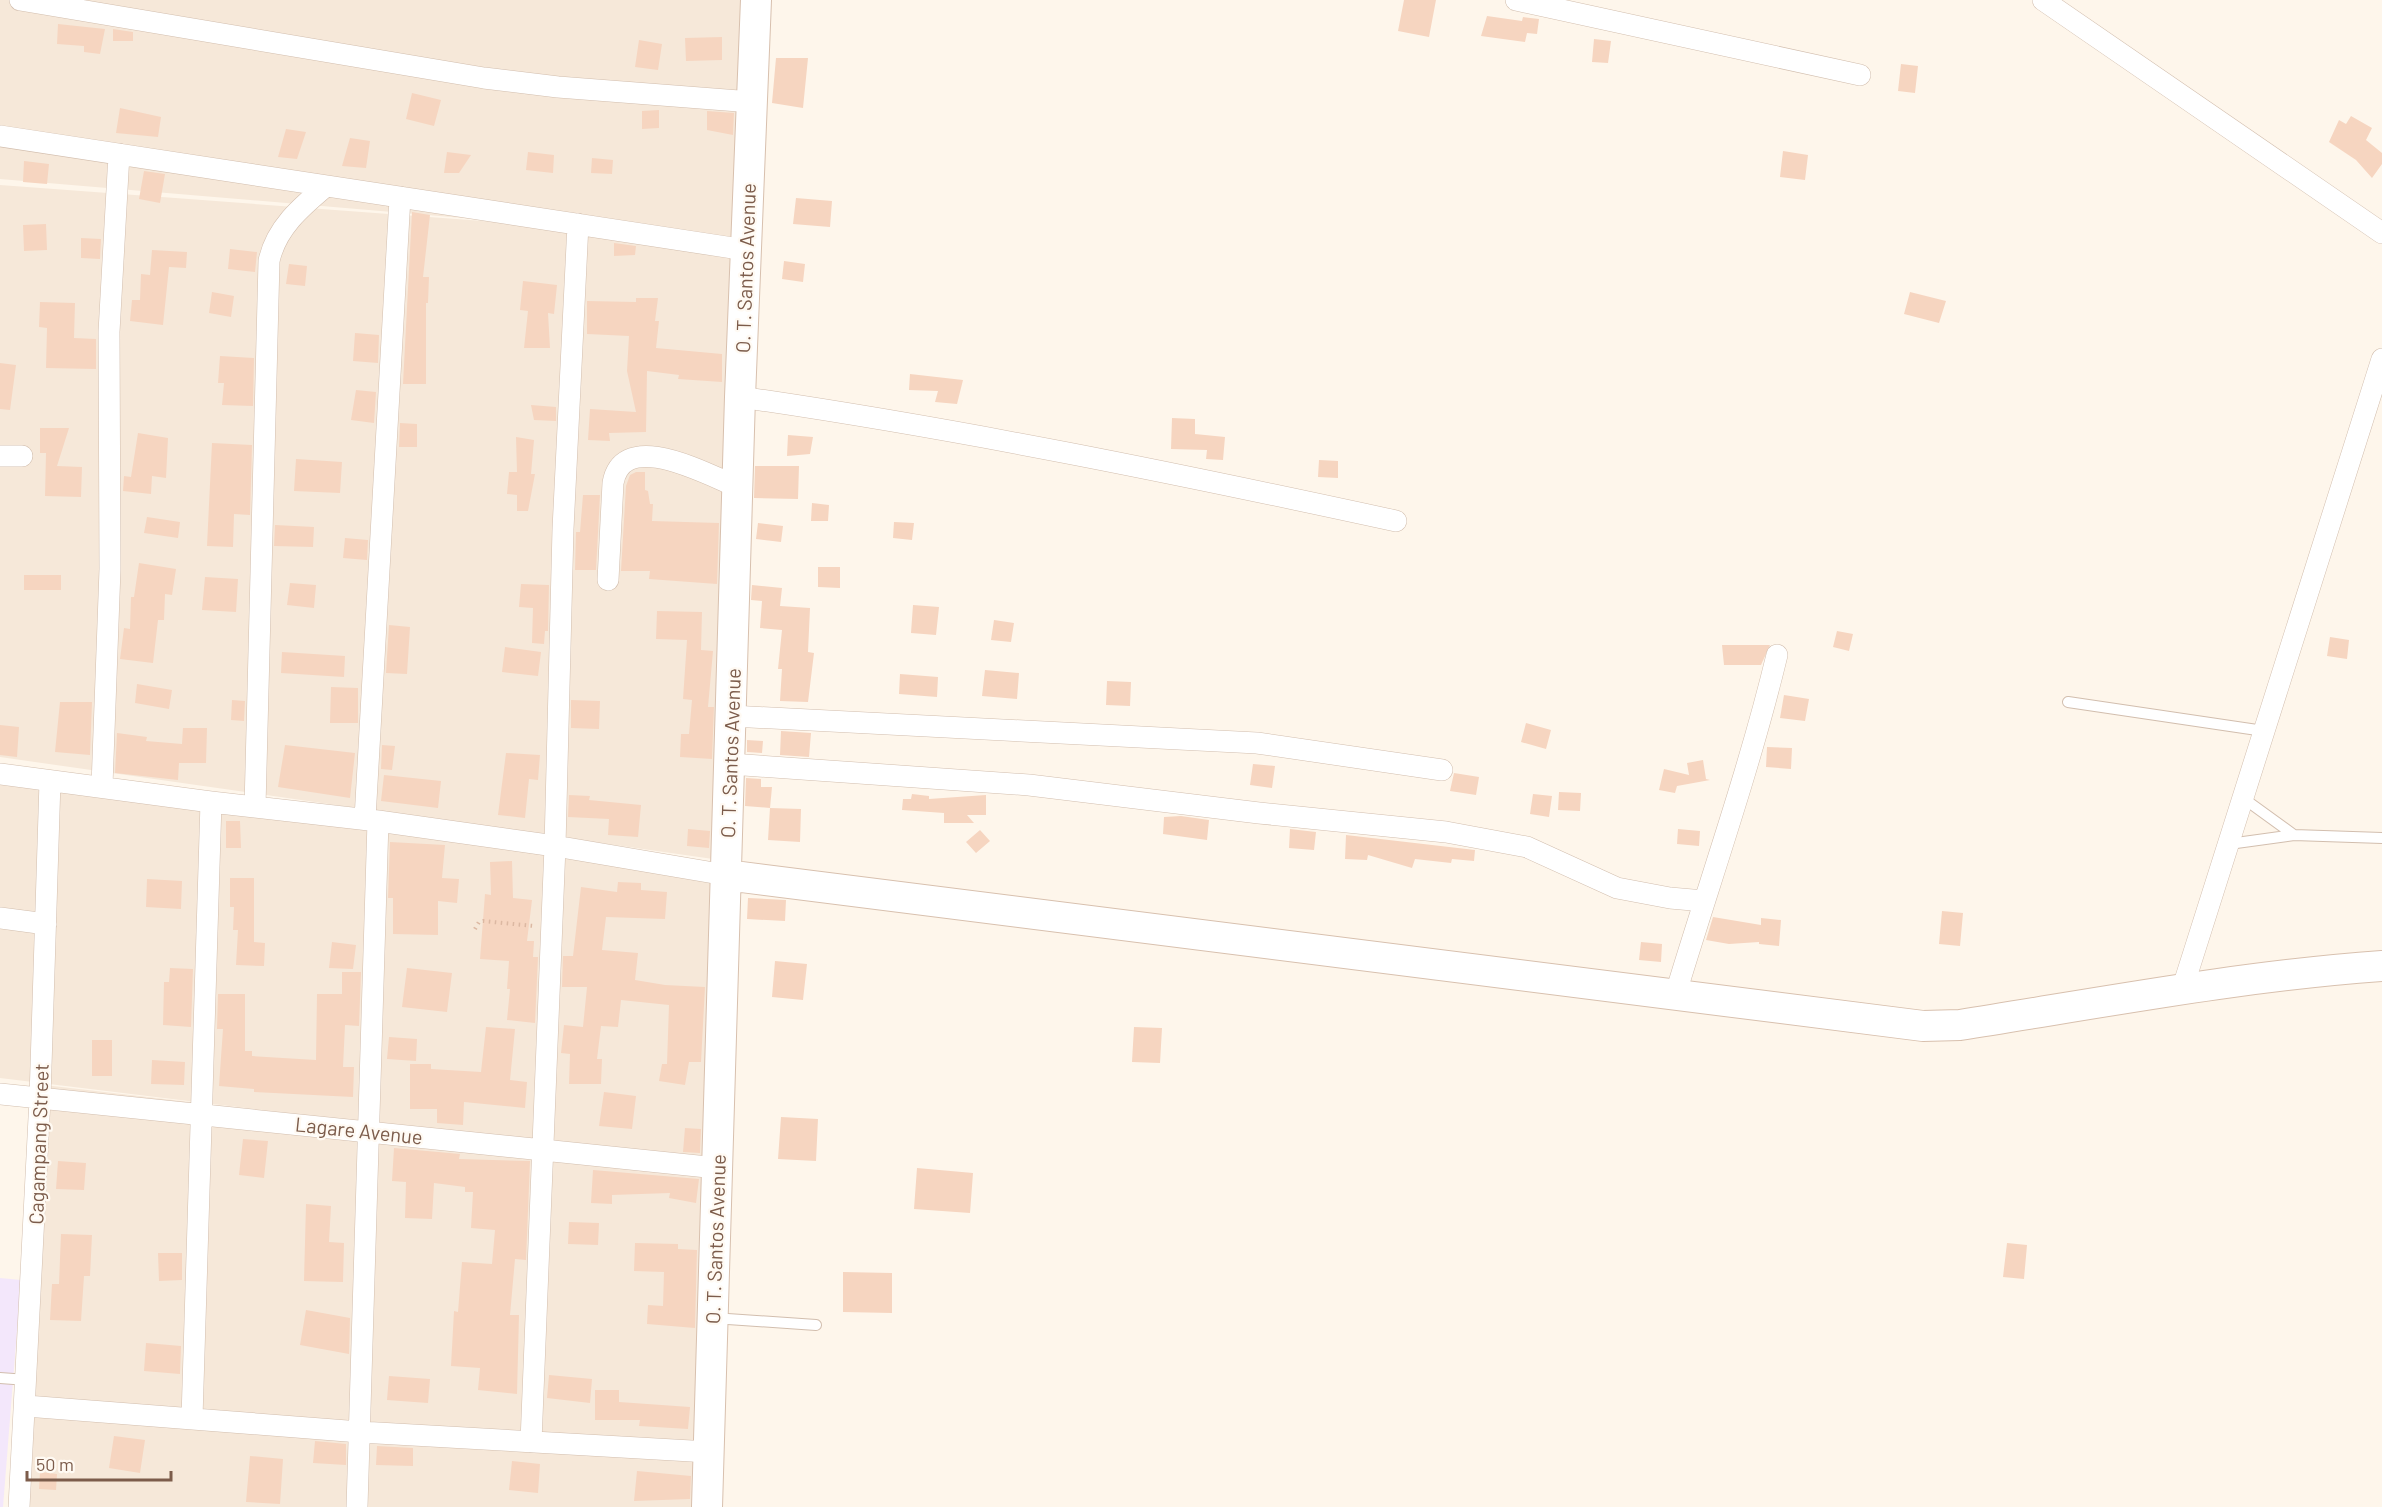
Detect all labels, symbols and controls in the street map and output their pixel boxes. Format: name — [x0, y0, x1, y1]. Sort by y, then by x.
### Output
street label: O. T. Santos Avenue — [730, 183, 760, 353]
street label: O. T. Santos Avenue — [715, 668, 745, 838]
street label: Cagampang Street — [23, 1063, 53, 1225]
street label: Lagare Avenue — [294, 1111, 424, 1149]
street label: O. T. Santos Avenue — [700, 1154, 730, 1324]
scale bar — [27, 1444, 171, 1482]
text: 50 m — [36, 1453, 74, 1475]

